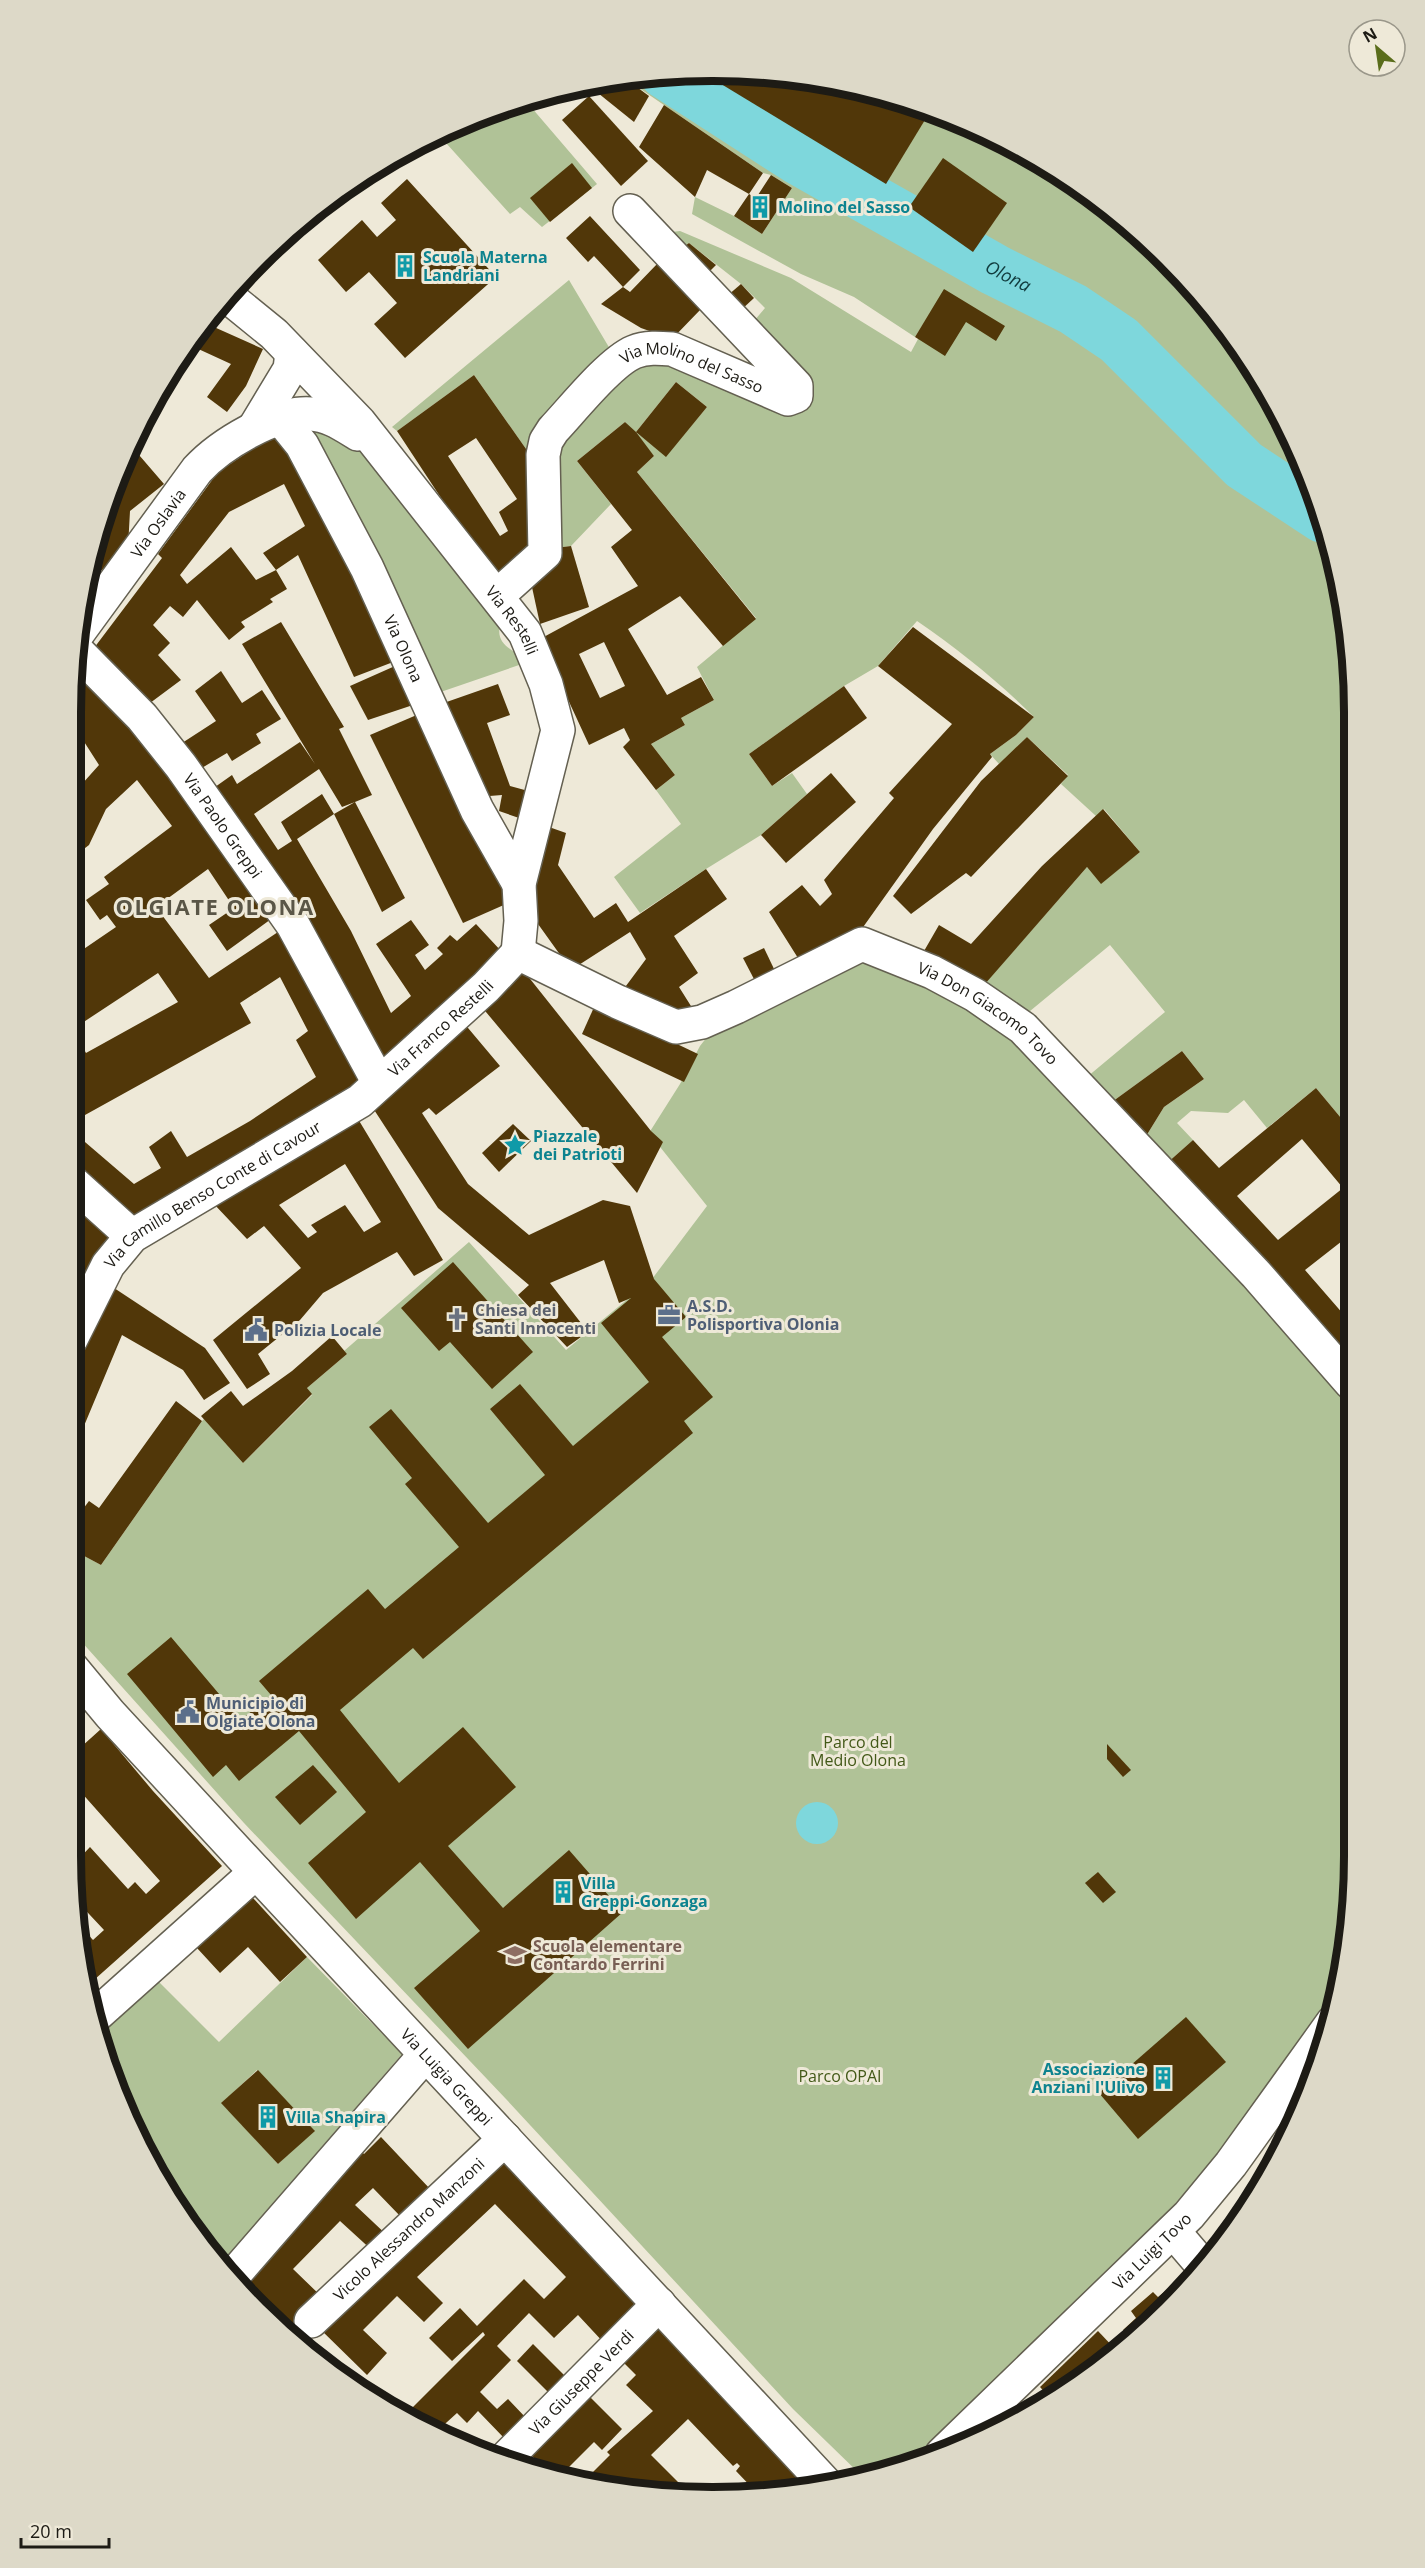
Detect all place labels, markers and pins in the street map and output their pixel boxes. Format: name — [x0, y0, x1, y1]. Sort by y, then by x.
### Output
building icon: Molino del Sasso — [747, 194, 773, 220]
place label: Molino del Sasso — [778, 196, 910, 218]
place label: Scuola Materna Landriani — [423, 246, 548, 286]
building icon: Scuola Materna Landriani — [392, 253, 418, 279]
place label: Piazzale dei Patrioti — [533, 1125, 622, 1165]
place icon: Piazzale dei Patrioti — [502, 1132, 528, 1158]
place label: A.S.D. Polisportiva Olonia — [687, 1295, 839, 1335]
place label: Chiesa dei Santi Innocenti — [475, 1299, 596, 1339]
office icon: A.S.D. Polisportiva Olonia — [656, 1302, 682, 1328]
church icon: Chiesa dei Santi Innocenti — [444, 1306, 470, 1332]
public building icon: Polizia Locale — [243, 1317, 269, 1343]
place label: Polizia Locale — [274, 1319, 381, 1341]
place label: Municipio di Olgiate Olona — [206, 1692, 315, 1732]
public building icon: Municipio di Olgiate Olona — [175, 1699, 201, 1725]
place label: Villa Greppi-Gonzaga — [581, 1872, 708, 1912]
building icon: Villa Greppi-Gonzaga — [550, 1879, 576, 1905]
place label: Scuola elementare Contardo Ferrini — [533, 1935, 682, 1975]
school or university icon: Scuola elementare Contardo Ferrini — [502, 1942, 528, 1968]
place label: Associazione Anziani l'Ulivo — [1032, 2058, 1145, 2098]
building icon: Associazione Anziani l'Ulivo — [1150, 2065, 1176, 2091]
building icon: Villa Shapira — [255, 2104, 281, 2130]
place label: Villa Shapira — [286, 2106, 386, 2128]

